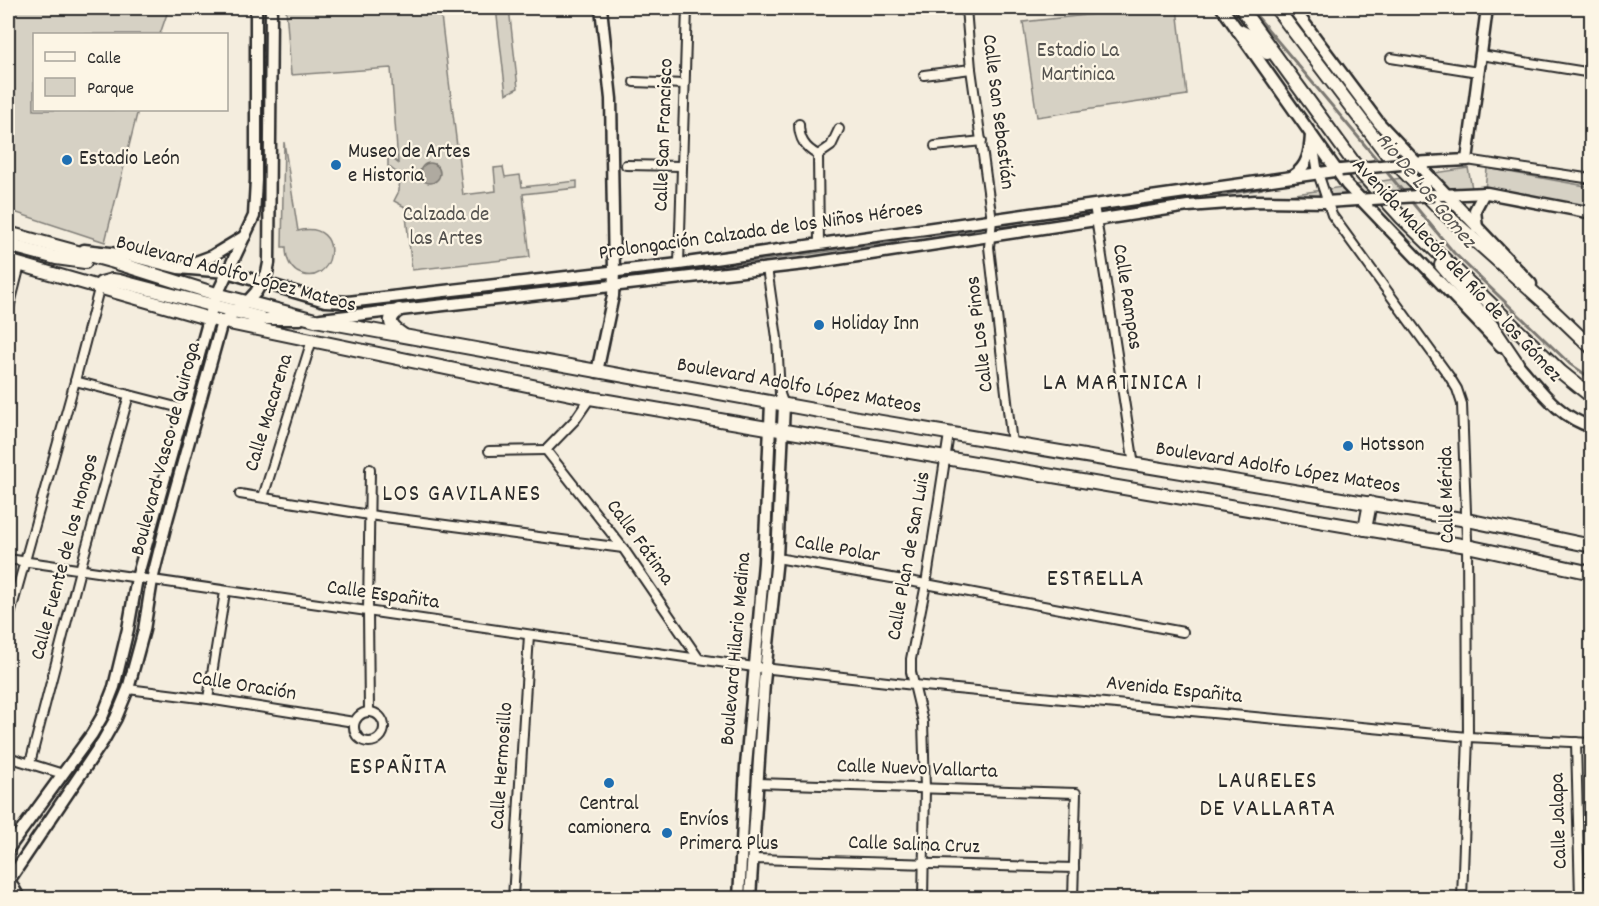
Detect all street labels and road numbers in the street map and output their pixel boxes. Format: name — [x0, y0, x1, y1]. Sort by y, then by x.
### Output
street label: Calle San Sebastián — [973, 33, 1021, 191]
street label: Calle San Francisco — [647, 58, 683, 212]
street label: Avenida Malecón del Río de los Gómez — [1344, 152, 1568, 390]
street label: Prolongación Calzada de los Niños Héroes — [597, 194, 925, 270]
street label: Boulevard Adolfo López Mateos — [112, 228, 360, 322]
street label: Calle Pampas — [1103, 242, 1149, 352]
street label: Calle Los Pinos — [959, 274, 1003, 394]
street label: Boulevard Vasco de Quiroga — [124, 338, 210, 559]
street label: Calle Macarena — [238, 350, 302, 475]
street label: Boulevard Adolfo López Mateos — [674, 351, 924, 423]
street label: Boulevard Adolfo López Mateos — [1153, 435, 1403, 503]
street label: Calle Mérida — [1432, 445, 1464, 544]
street label: Calle Fuente de los Hongos — [24, 450, 108, 664]
street label: Calle Plan de San Luis — [880, 469, 940, 643]
street label: Calle Fátima — [597, 494, 681, 593]
street label: Calle Polar — [792, 528, 882, 572]
street label: Boulevard Hilario Medina — [714, 550, 760, 747]
street label: Calle Españita — [325, 573, 442, 619]
street label: Calle Oración — [190, 664, 298, 710]
street label: Avenida Españita — [1105, 669, 1245, 713]
street label: Calle Hermosillo — [484, 701, 522, 831]
street label: Calle Nuevo Vallarta — [836, 752, 999, 788]
street label: Calle Jalapa — [1543, 771, 1577, 870]
street label: Calle Salina Cruz — [848, 829, 980, 863]

